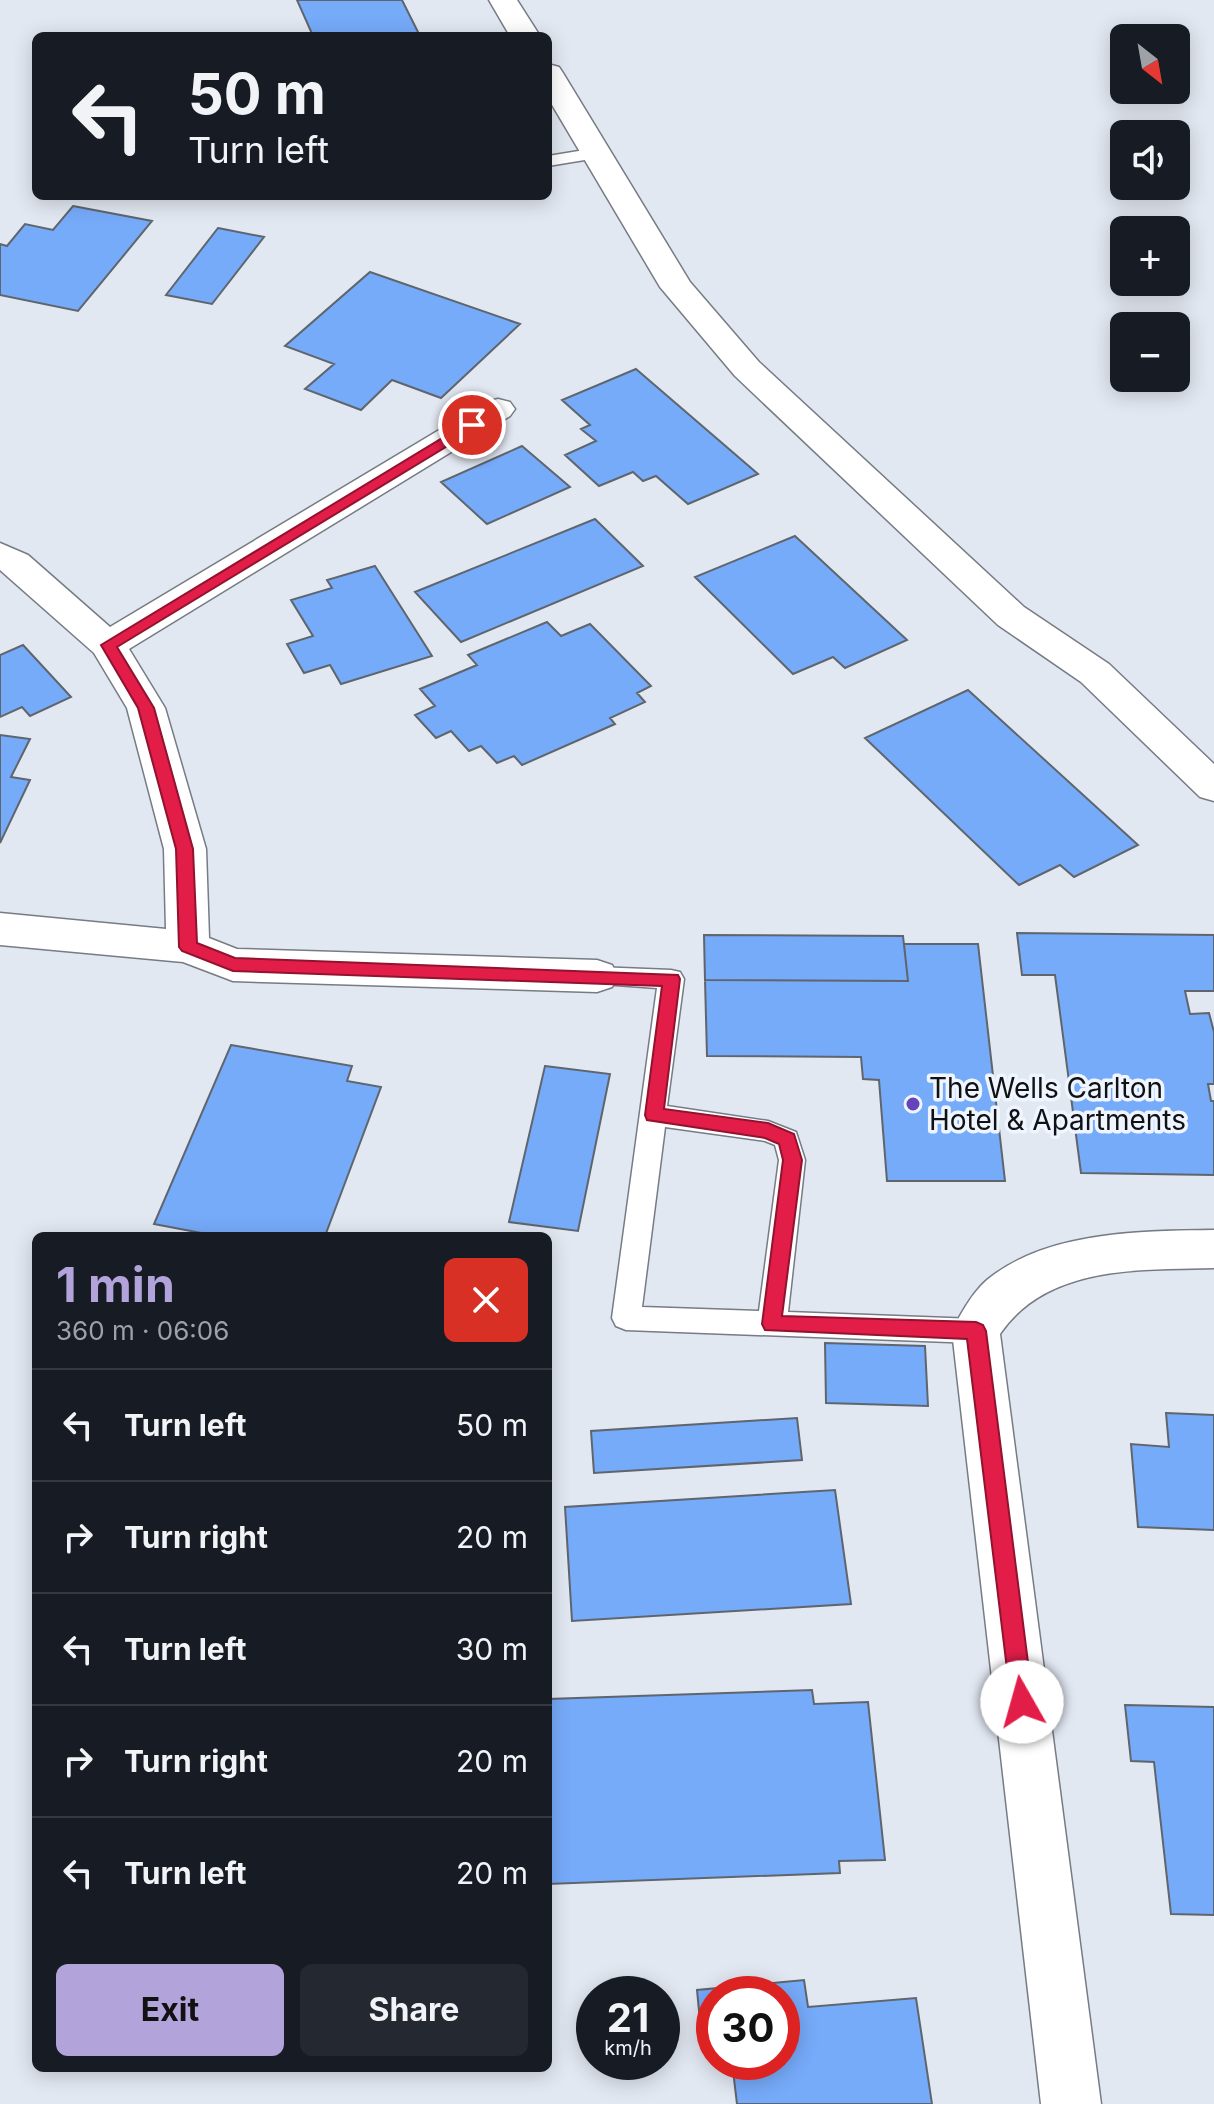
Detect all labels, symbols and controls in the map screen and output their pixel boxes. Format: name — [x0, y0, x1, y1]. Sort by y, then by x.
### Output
north arrow — [1110, 24, 1190, 104]
map controls — [1110, 24, 1190, 392]
text: 50 m — [188, 60, 326, 128]
icon: left — [56, 64, 160, 168]
button: sound — [1110, 120, 1190, 200]
text: Turn left — [188, 128, 329, 172]
button: + — [1110, 216, 1190, 296]
button: − — [1110, 312, 1190, 392]
pin — [438, 391, 506, 459]
icon: arrive — [450, 403, 494, 447]
place label: The Wells Carlton Hotel & Apartments — [929, 1071, 1186, 1137]
marker: The Wells Carlton Hotel & Apartments — [904, 1095, 922, 1113]
text: 1 min — [56, 1255, 175, 1314]
button: close — [444, 1258, 528, 1342]
text: 360 m · 06:06 — [56, 1315, 229, 1346]
icon: left — [56, 1403, 100, 1447]
text: Turn left — [124, 1407, 246, 1443]
text: 50 m — [456, 1407, 528, 1443]
icon: right — [56, 1515, 100, 1559]
text: Turn right — [124, 1519, 268, 1555]
text: 20 m — [456, 1519, 528, 1555]
icon: left — [56, 1627, 100, 1671]
text: Turn left — [124, 1631, 246, 1667]
text: 30 m — [456, 1631, 528, 1667]
position arrow — [980, 1660, 1064, 1744]
icon: right — [56, 1739, 100, 1783]
text: Turn right — [124, 1743, 268, 1779]
text: 20 m — [456, 1743, 528, 1779]
icon: left — [56, 1851, 100, 1895]
text: Turn left — [124, 1855, 246, 1891]
text: 20 m — [456, 1855, 528, 1891]
button: Exit — [56, 1964, 284, 2056]
button: Share — [300, 1964, 528, 2056]
speed limit sign: 30 — [696, 1976, 800, 2080]
text: 21 — [607, 1993, 649, 2042]
text: km/h — [604, 2036, 652, 2060]

